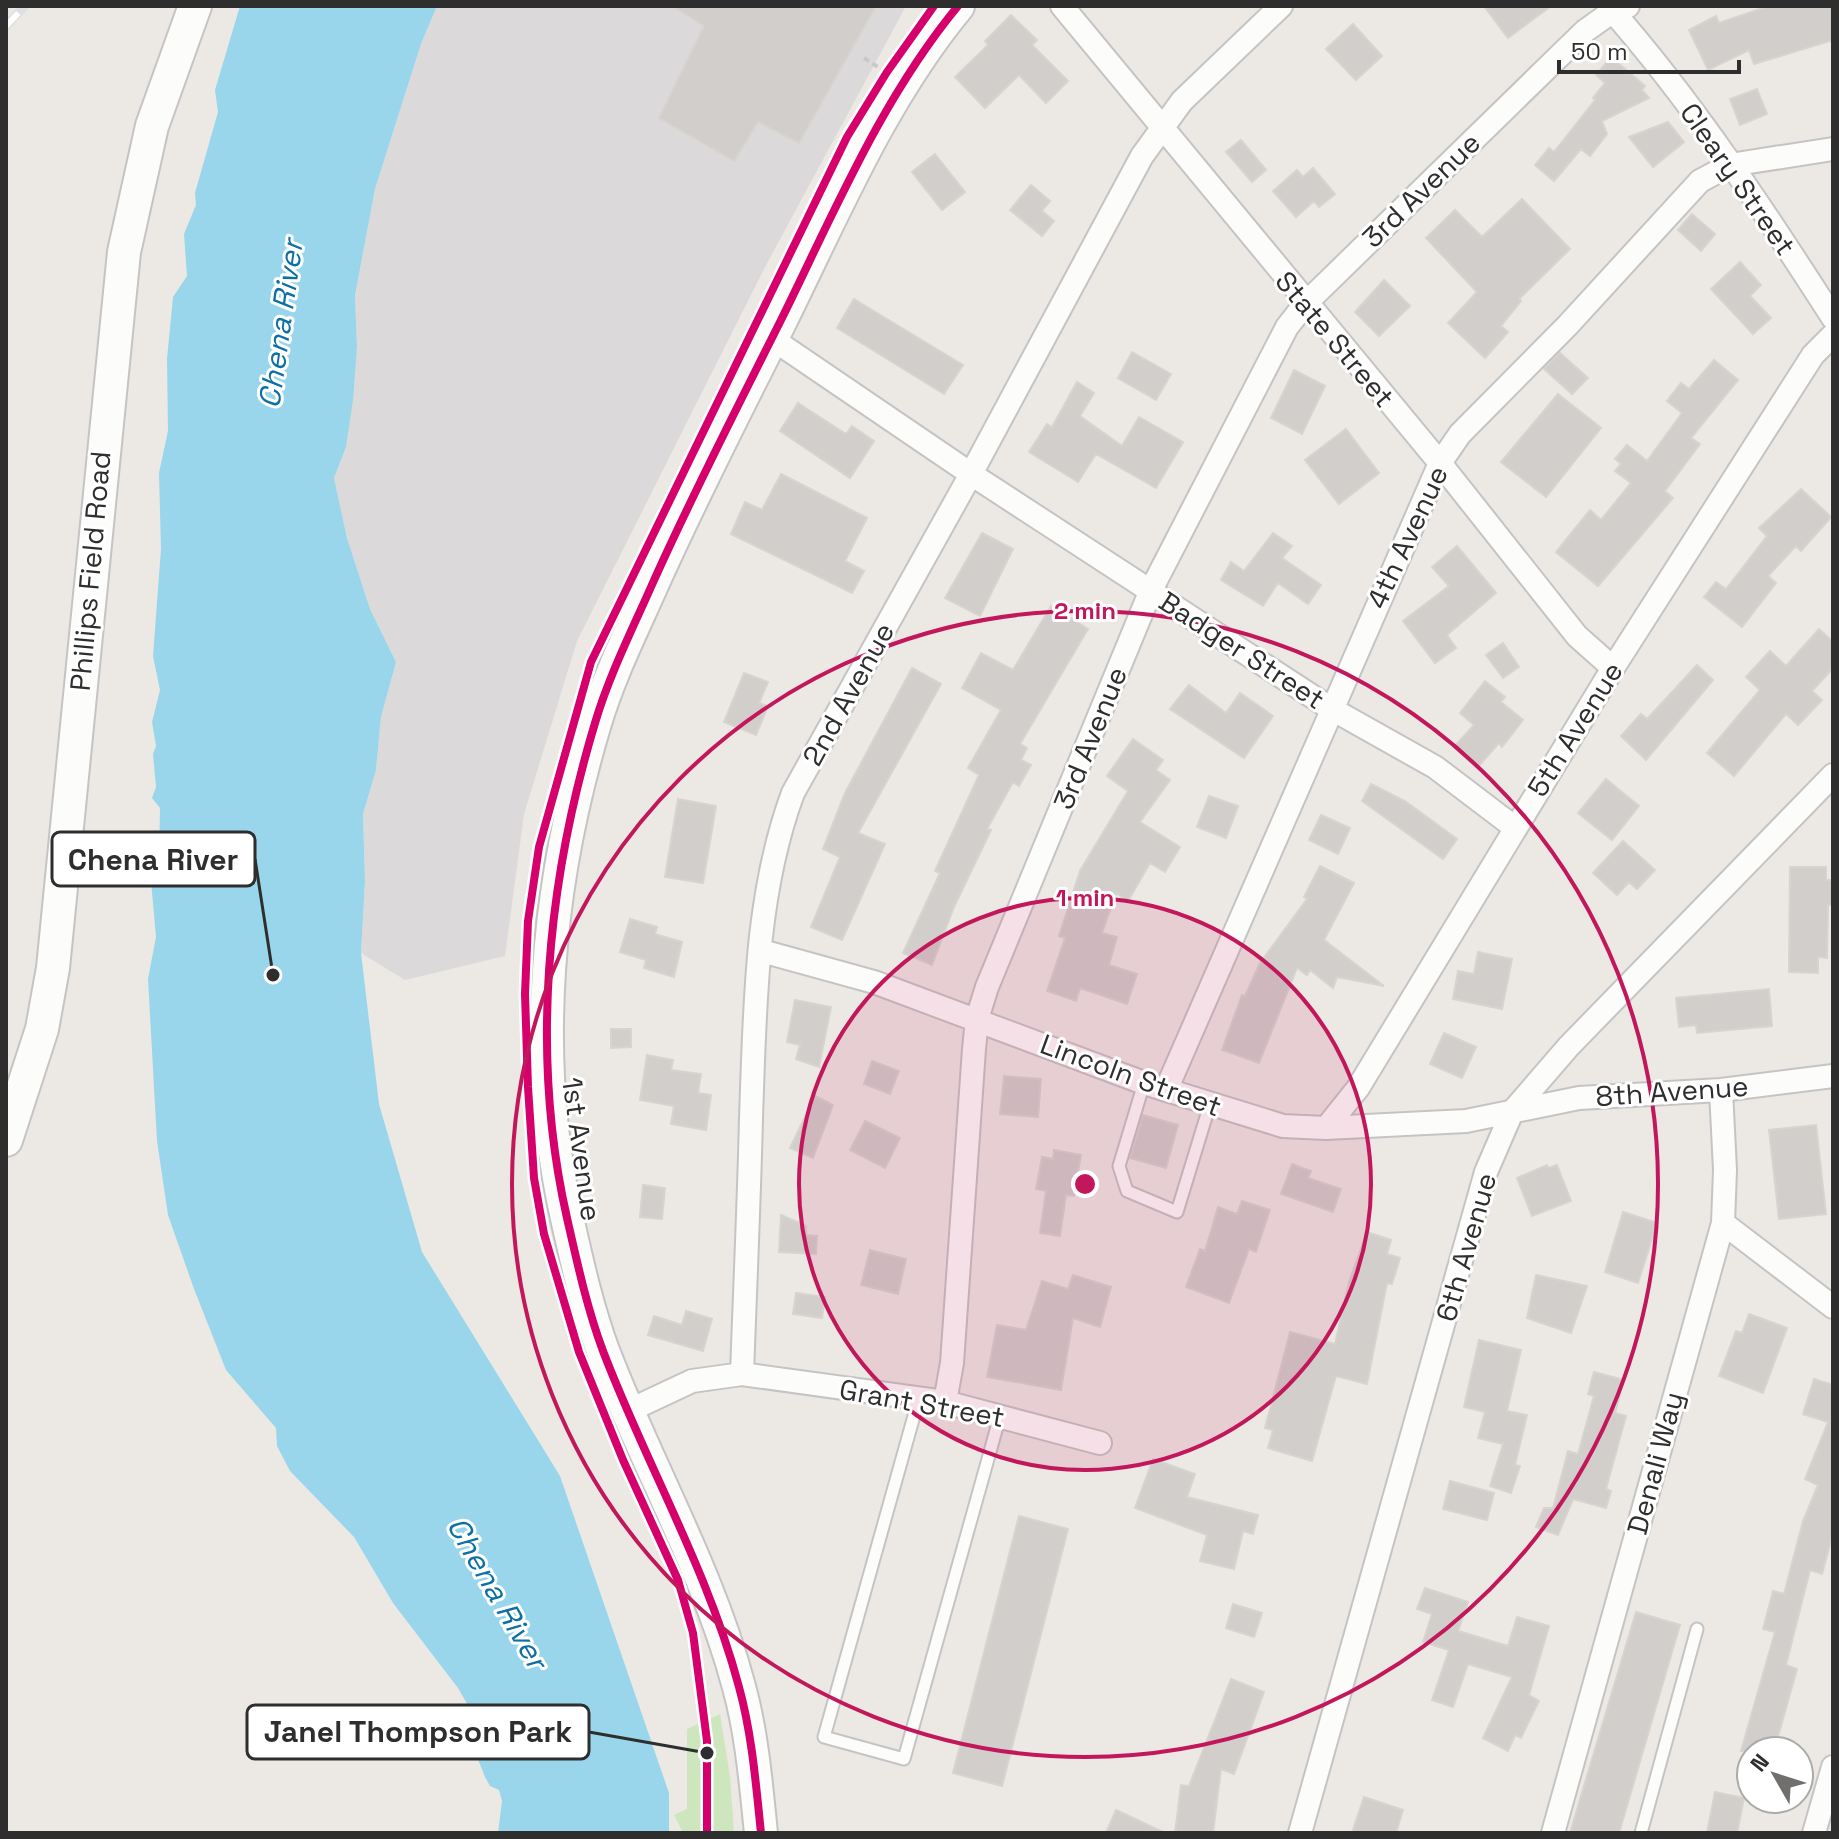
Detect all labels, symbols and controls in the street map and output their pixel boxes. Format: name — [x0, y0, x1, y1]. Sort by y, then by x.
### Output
scale bar — [1559, 24, 1739, 74]
text: 50 m — [1571, 36, 1628, 67]
street label: Cleary Street — [1672, 96, 1804, 262]
street label: 3rd Avenue — [1354, 125, 1488, 255]
water label: Chena River — [249, 235, 312, 411]
street label: State Street — [1268, 264, 1402, 414]
street label: Phillips Field Road — [62, 449, 118, 693]
street label: 4th Avenue — [1358, 460, 1456, 614]
street label: Badger Street — [1152, 583, 1332, 717]
text: 2 min — [1054, 595, 1116, 626]
street label: 2nd Avenue — [794, 616, 902, 772]
street label: 5th Avenue — [1519, 655, 1631, 803]
street label: 3rd Avenue — [1045, 661, 1135, 815]
callout: Chena River — [52, 832, 255, 886]
text: Chena River — [68, 840, 238, 879]
text: 1 min — [1056, 882, 1114, 913]
street label: Lincoln Street — [1035, 1026, 1227, 1124]
street label: 8th Avenue — [1594, 1068, 1750, 1114]
street label: 1st Avenue — [554, 1075, 610, 1223]
street label: 6th Avenue — [1428, 1169, 1504, 1325]
centre of rings — [1071, 1170, 1099, 1198]
street label: Grant Street — [837, 1371, 1007, 1435]
street label: Denali Way — [1619, 1388, 1691, 1538]
water label: Chena River — [438, 1510, 558, 1678]
callout: Janel Thompson Park — [247, 1705, 589, 1759]
text: Janel Thompson Park — [264, 1712, 572, 1751]
north arrow — [1735, 1735, 1815, 1815]
text: N — [1744, 1748, 1775, 1777]

